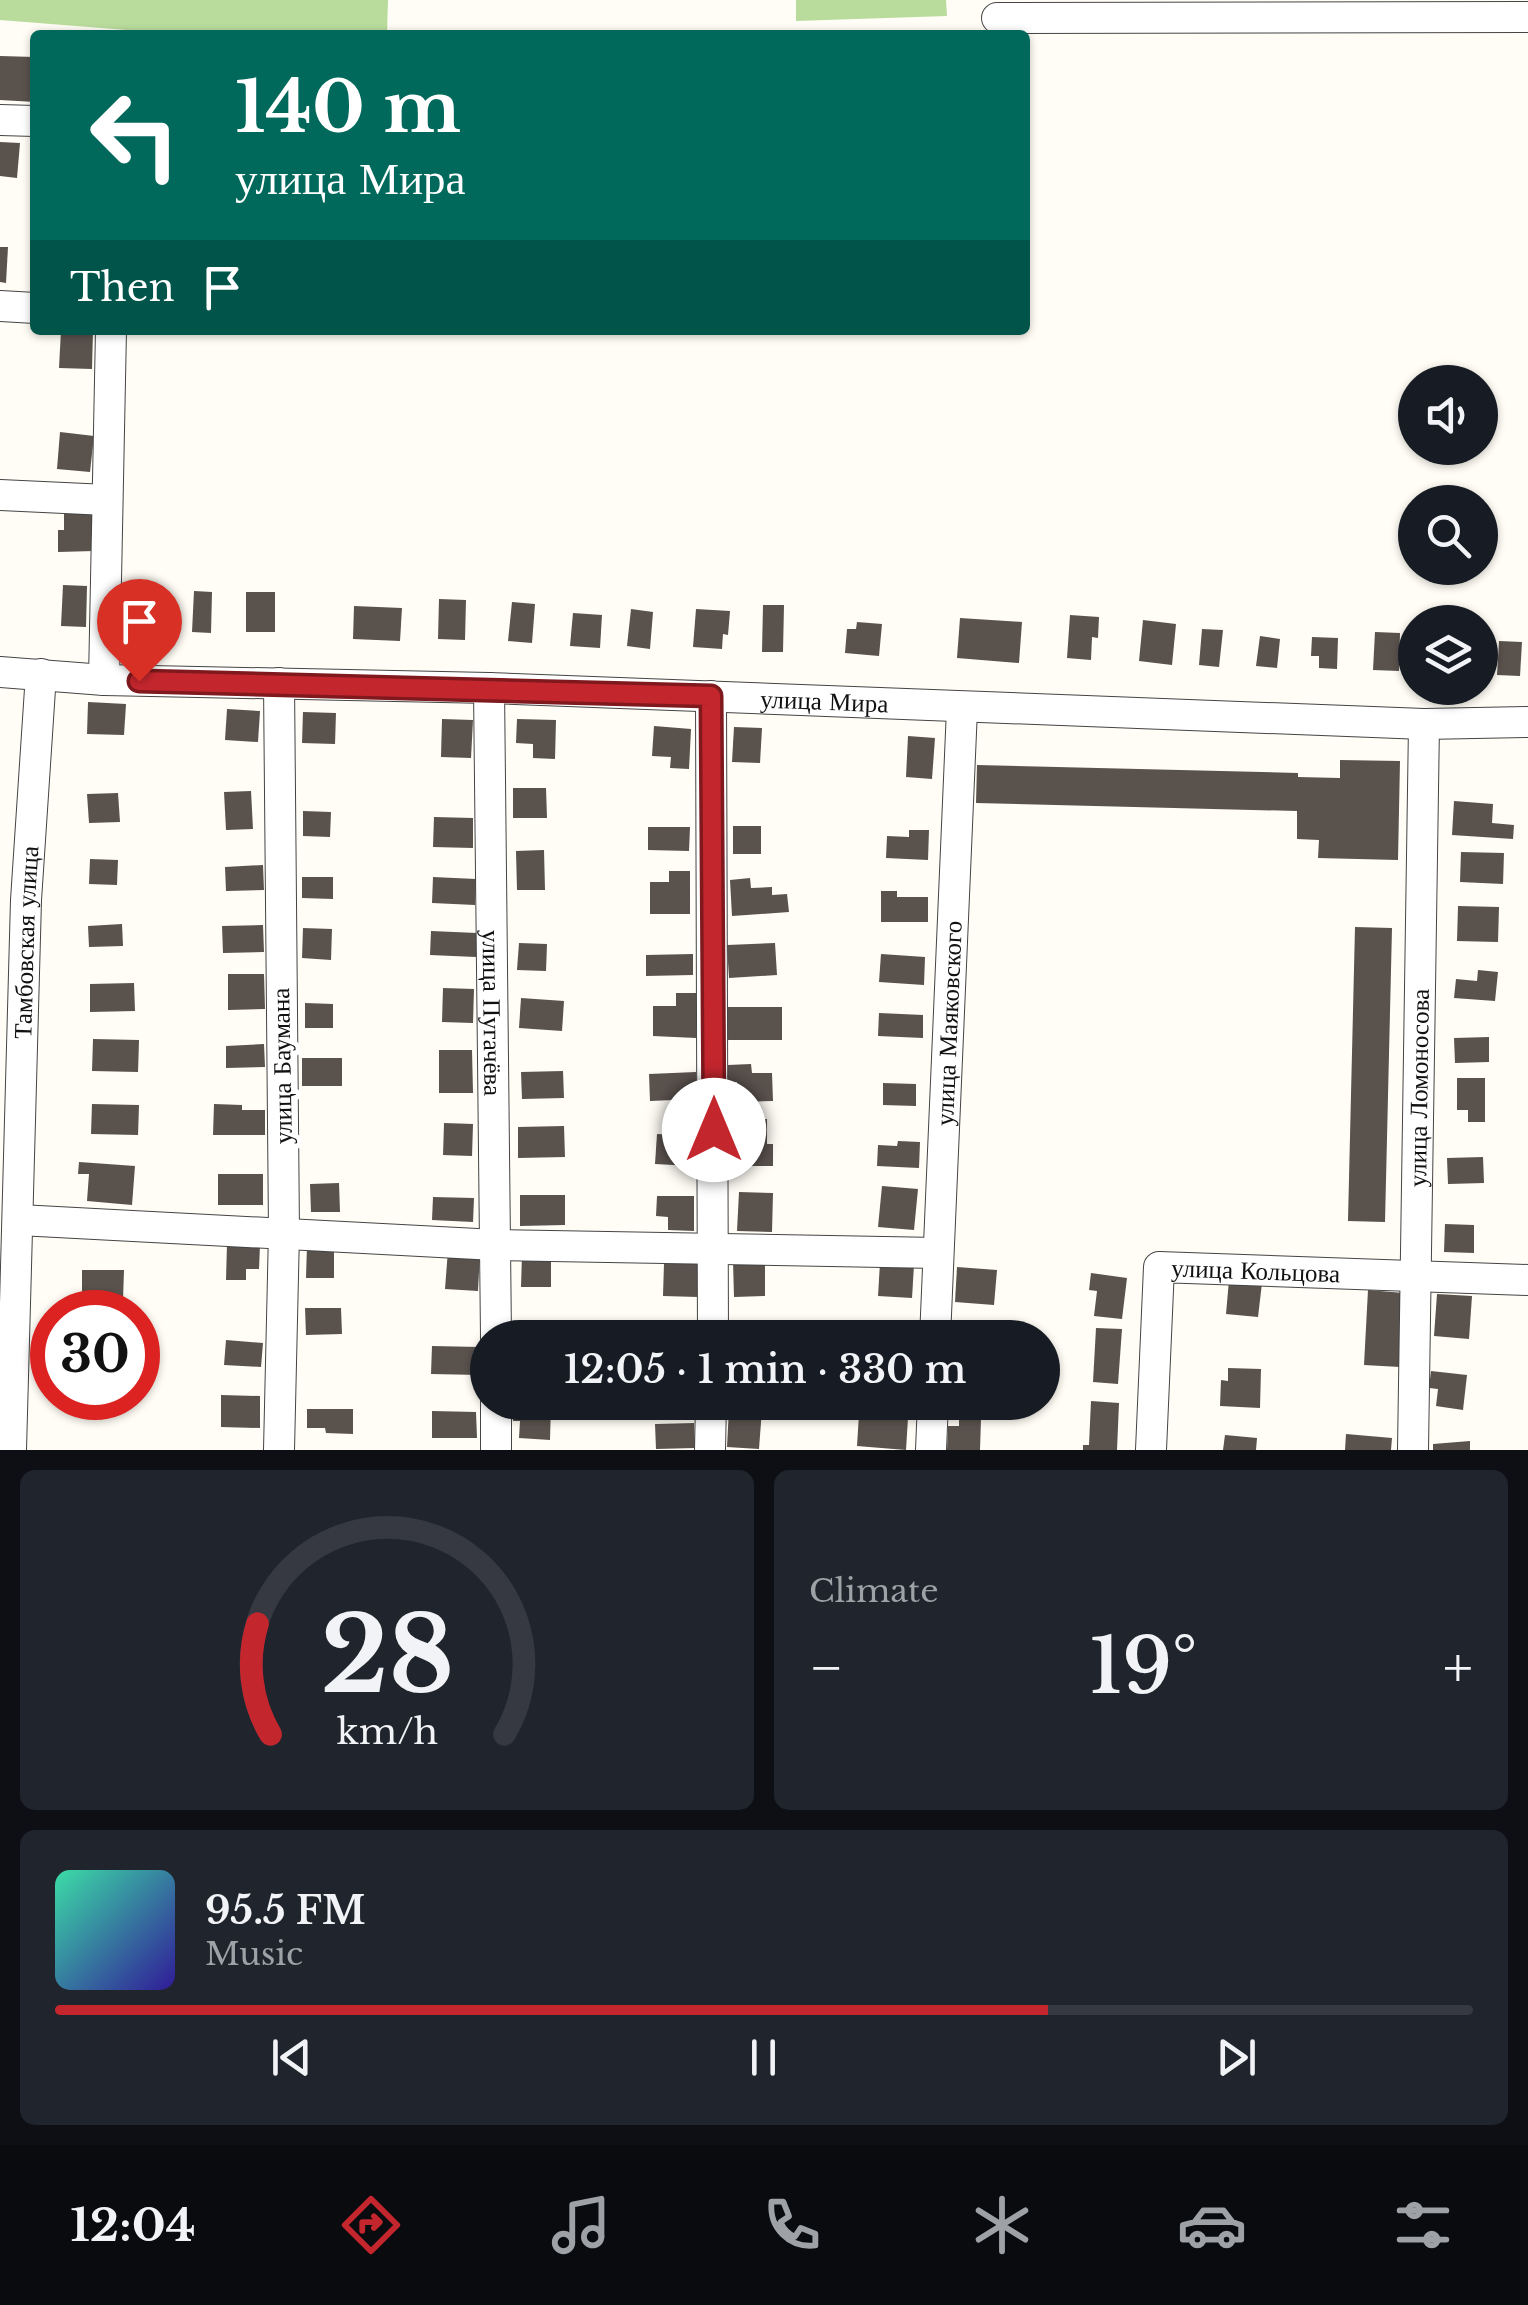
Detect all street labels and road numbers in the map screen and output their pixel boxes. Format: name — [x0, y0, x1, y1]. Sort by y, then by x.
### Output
street label: улица Мира — [760, 683, 889, 719]
street label: Тамбовская улица — [7, 845, 45, 1039]
street label: улица Маяковского — [929, 920, 968, 1127]
street label: улица Пугачёва — [476, 930, 509, 1096]
street label: улица Баумана — [265, 987, 299, 1145]
street label: улица Ломоносова — [1401, 989, 1435, 1187]
street label: улица Кольцова — [1171, 1252, 1341, 1289]

